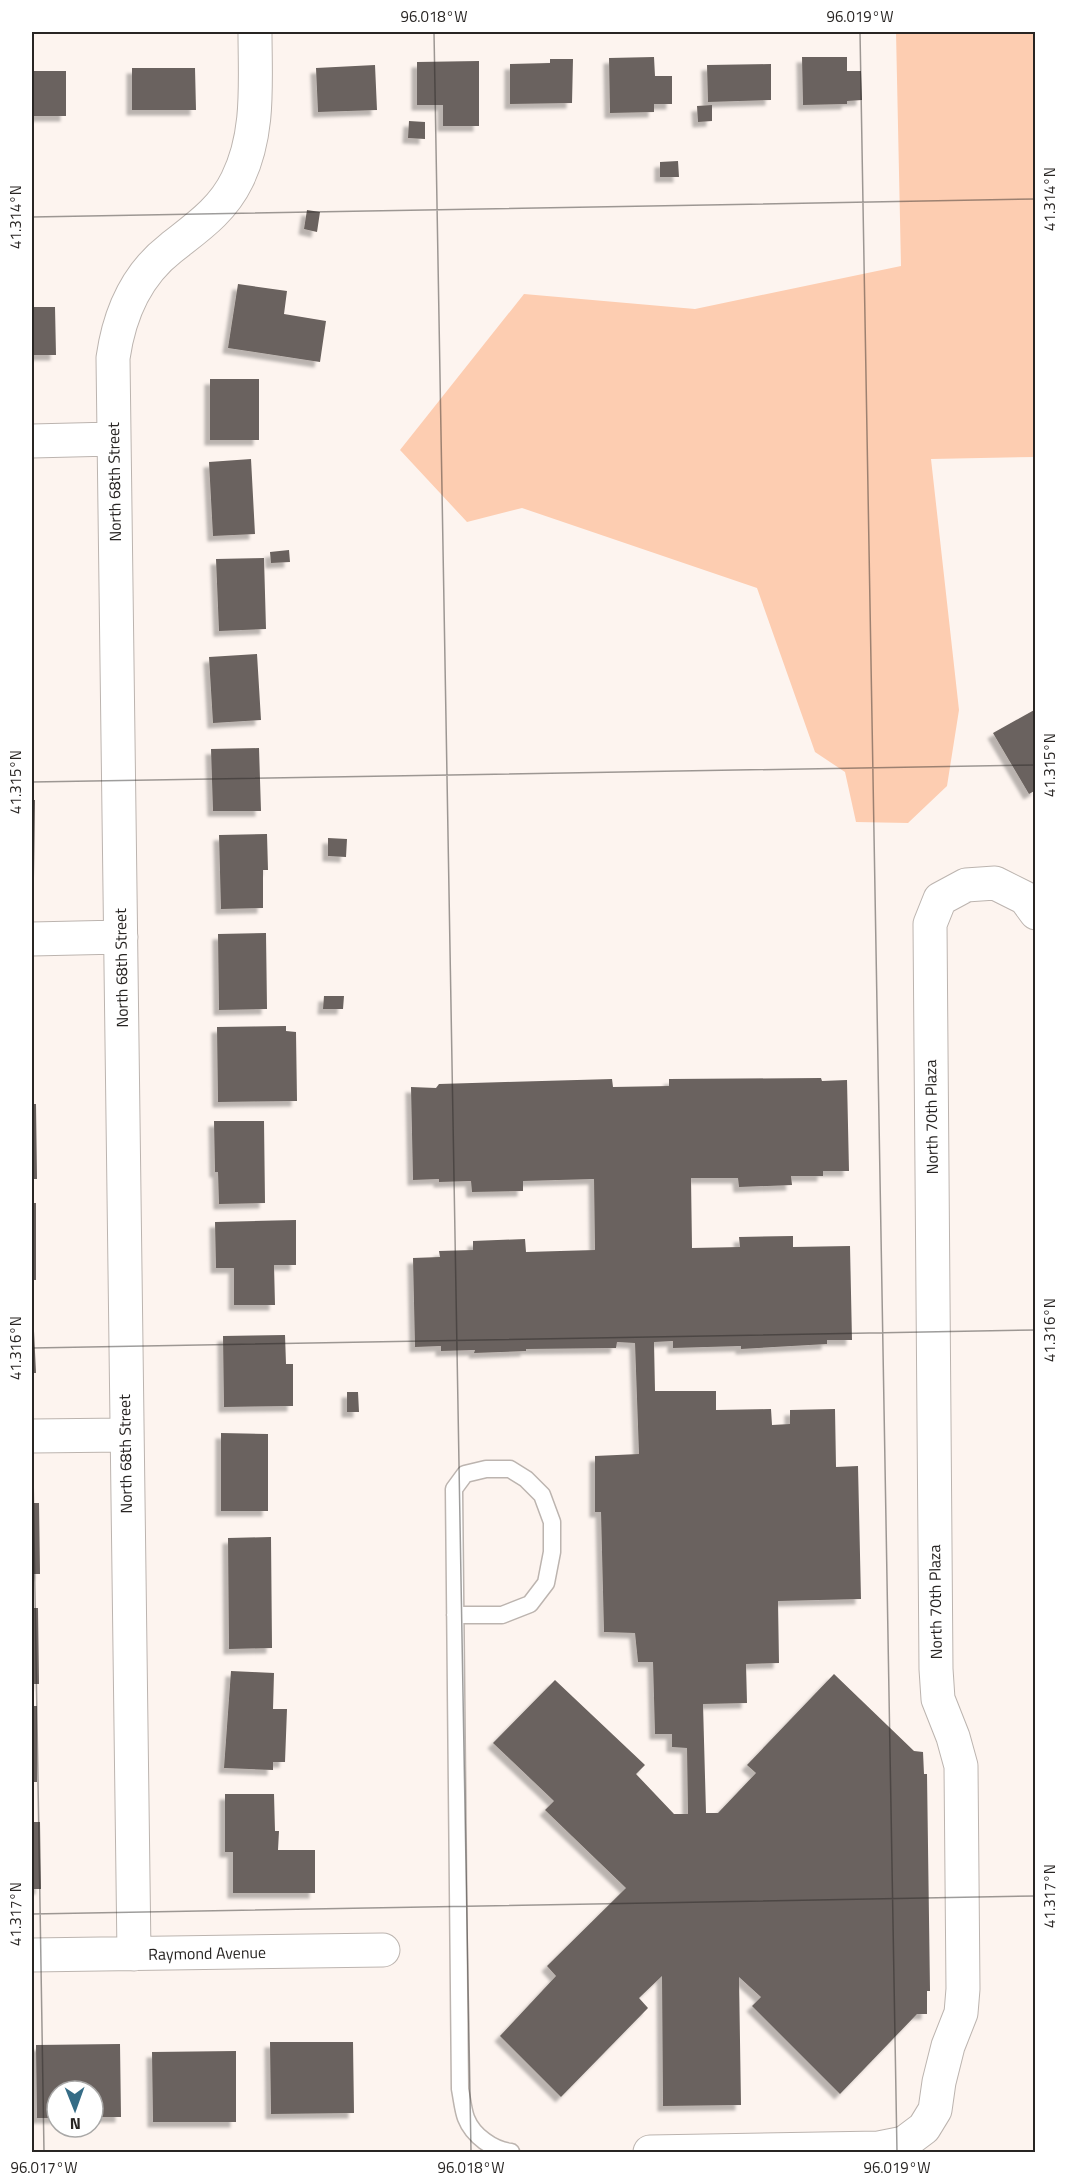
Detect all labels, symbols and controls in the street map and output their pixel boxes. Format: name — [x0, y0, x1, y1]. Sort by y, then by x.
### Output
text: 96.018°W — [401, 5, 467, 28]
text: 96.019°W — [827, 5, 893, 28]
text: 41.314°N — [1038, 167, 1061, 231]
text: 41.314°N — [4, 185, 27, 249]
street label: North 68th Street — [101, 422, 127, 542]
text: 41.315°N — [1038, 733, 1061, 797]
text: 41.315°N — [4, 750, 27, 814]
street label: North 68th Street — [108, 908, 134, 1028]
street label: North 70th Plaza — [918, 1060, 944, 1174]
text: 41.316°N — [1038, 1298, 1061, 1362]
text: 41.316°N — [4, 1316, 27, 1380]
street label: North 68th Street — [112, 1394, 138, 1514]
street label: North 70th Plaza — [922, 1545, 948, 1659]
text: 41.317°N — [1038, 1864, 1061, 1928]
text: 41.317°N — [4, 1882, 27, 1946]
street label: Raymond Avenue — [148, 1940, 266, 1966]
north arrow — [45, 2079, 105, 2139]
text: N — [70, 2112, 81, 2136]
text: 96.017°W — [11, 2156, 77, 2179]
text: 96.018°W — [438, 2156, 504, 2179]
text: 96.019°W — [864, 2156, 930, 2179]

